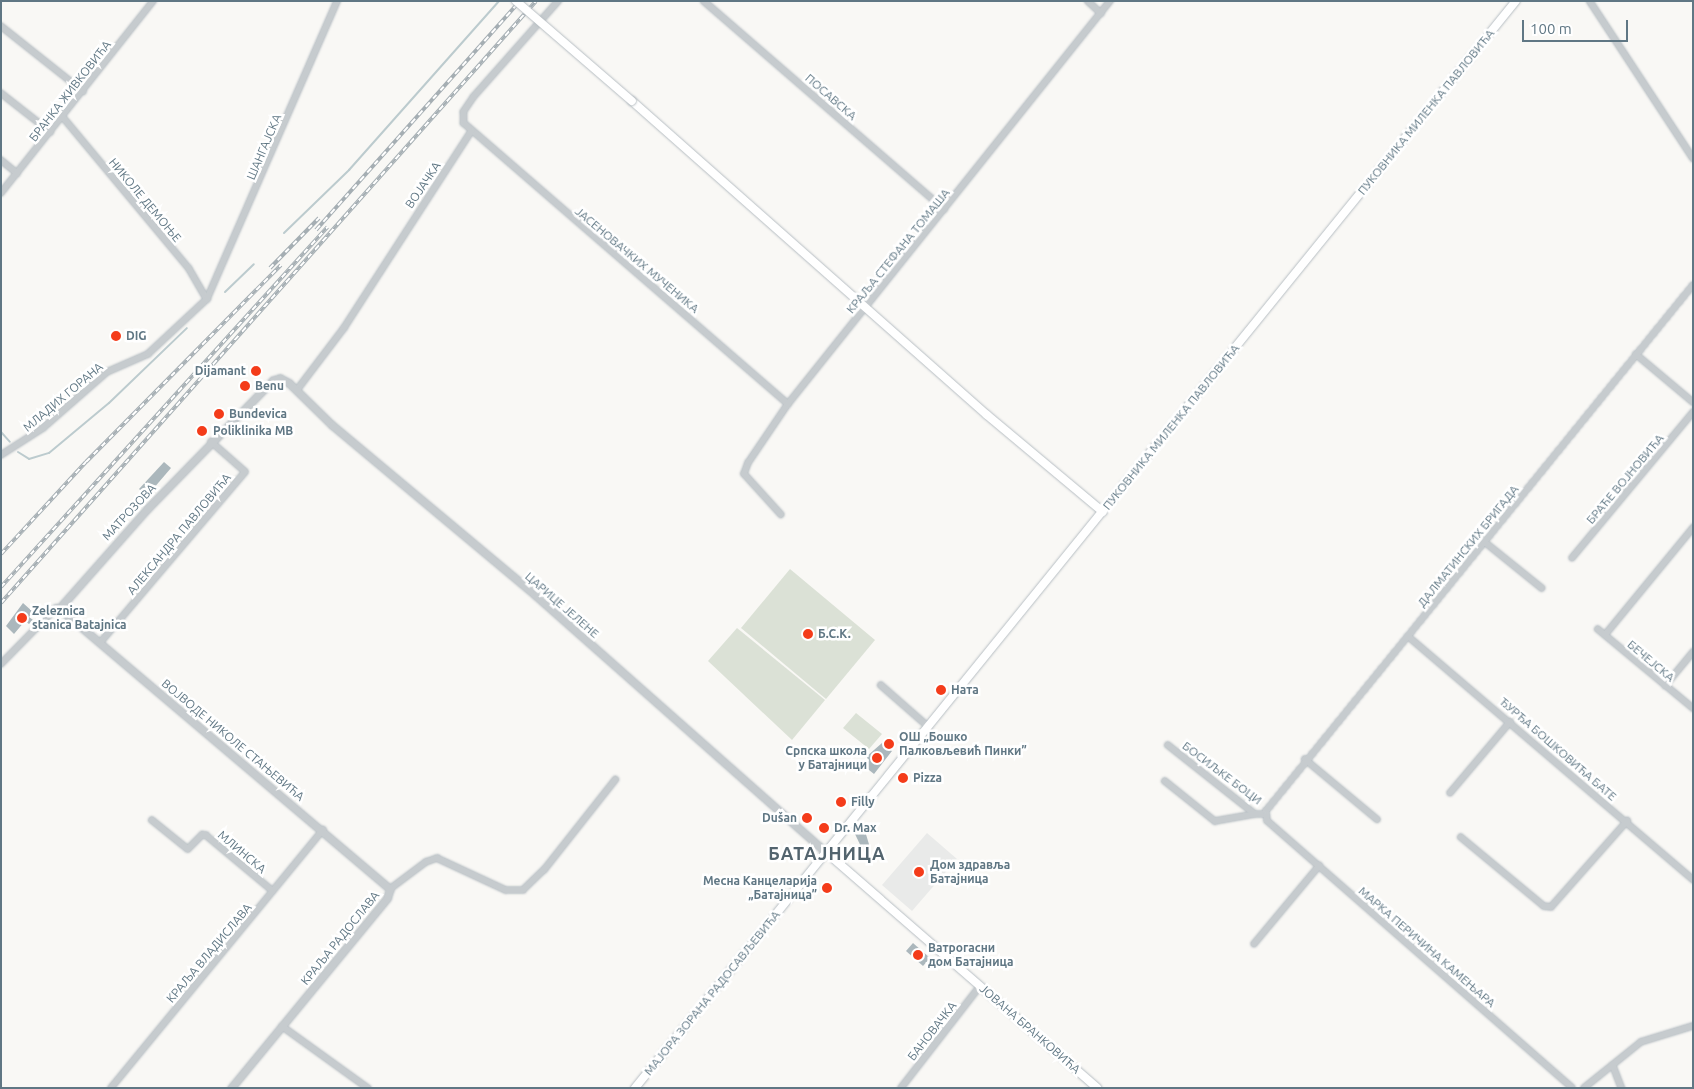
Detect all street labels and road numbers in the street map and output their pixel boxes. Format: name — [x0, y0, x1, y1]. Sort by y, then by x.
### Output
street label: ПУКОВНИКА МИЛЕНКА ПАВЛОВИЋА — [1355, 26, 1497, 198]
street label: БРАНКА ЖИВКОВИЋА — [26, 38, 114, 144]
street label: ПОСАВСКА — [802, 71, 860, 123]
street label: ШАНГАЈСКА — [244, 112, 284, 182]
street label: НИКОЛЕ ДЕМОЊЕ — [106, 155, 184, 245]
street label: ВОЈАЧКА — [402, 159, 444, 211]
street label: КРАЉА СТЕФАНА ТОМАША — [843, 186, 953, 316]
street label: ЈАСЕНОВАЧКИХ МУЧЕНИКА — [572, 204, 702, 316]
street label: ПУКОВНИКА МИЛЕНКА ПАВЛОВИЋА — [1100, 341, 1242, 513]
street label: МЛАДИХ ГОРАНА — [20, 359, 106, 435]
street label: БРАЋЕ ВОЈНОВИЋА — [1583, 431, 1667, 527]
street label: АЛЕКСАНДРА ПАВЛОВИЋА — [124, 471, 234, 597]
street label: МАТРОЗОВА — [99, 481, 159, 543]
street label: ДАЛМАТИНСКИХ БРИГАДА — [1414, 482, 1522, 610]
street label: ЦАРИЦЕ ЈЕЛЕНЕ — [522, 569, 602, 641]
street label: БЕЧЕЈСКА — [1624, 637, 1678, 685]
street label: ВОЈВОДЕ НИКОЛЕ СТАЊЕВИЋА — [159, 676, 307, 804]
street label: ЂУРЂА БОШКОВИЋА БАТЕ — [1497, 694, 1619, 804]
street label: БОСИЉКЕ БОЦИ — [1180, 739, 1264, 807]
street label: МЛИНСКА — [215, 828, 269, 876]
street label: МАРКА ПЕРИЧИНА КАМЕЊАРА — [1356, 884, 1498, 1010]
street label: КРАЉА РАДОСЛАВА — [298, 888, 382, 988]
street label: КРАЉА ВЛАДИСЛАВА — [163, 901, 255, 1005]
street label: МАЈОРА ЗОРАНА РАДОСАВЉЕВИЋА — [641, 908, 783, 1078]
street label: ЈОВАНА БРАНКОВИЋА — [977, 981, 1083, 1077]
street label: БАНОВАЧКА — [905, 999, 959, 1063]

